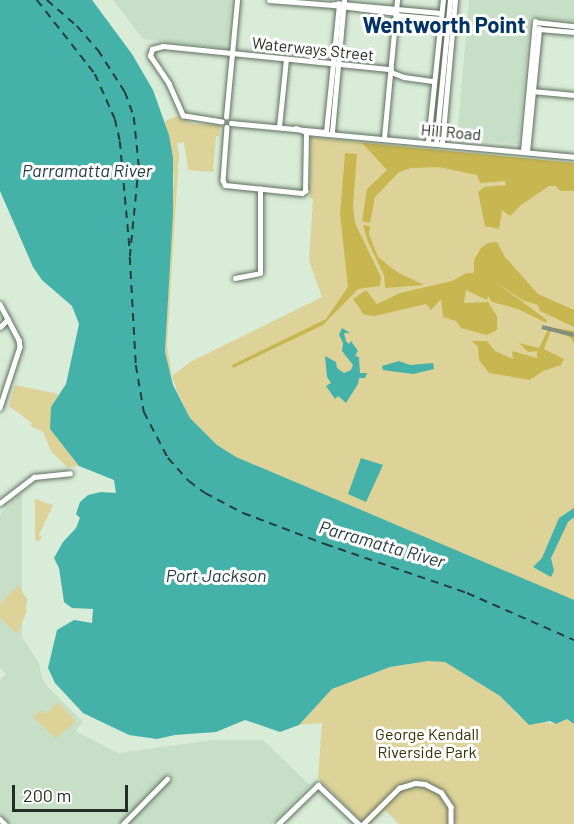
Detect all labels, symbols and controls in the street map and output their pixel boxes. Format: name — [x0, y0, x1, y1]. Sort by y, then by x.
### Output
district label: Wentworth Point — [362, 12, 526, 38]
street label: Waterways Street — [251, 33, 375, 65]
street label: Hill Road — [420, 120, 482, 144]
water label: Parramatta River — [22, 159, 152, 181]
water label: Parramatta River — [316, 516, 448, 572]
water label: Port Jackson — [166, 564, 266, 586]
park label: George Kendall Riverside Park — [375, 724, 479, 762]
scale bar — [15, 773, 130, 811]
text: 200 m — [23, 784, 71, 806]

